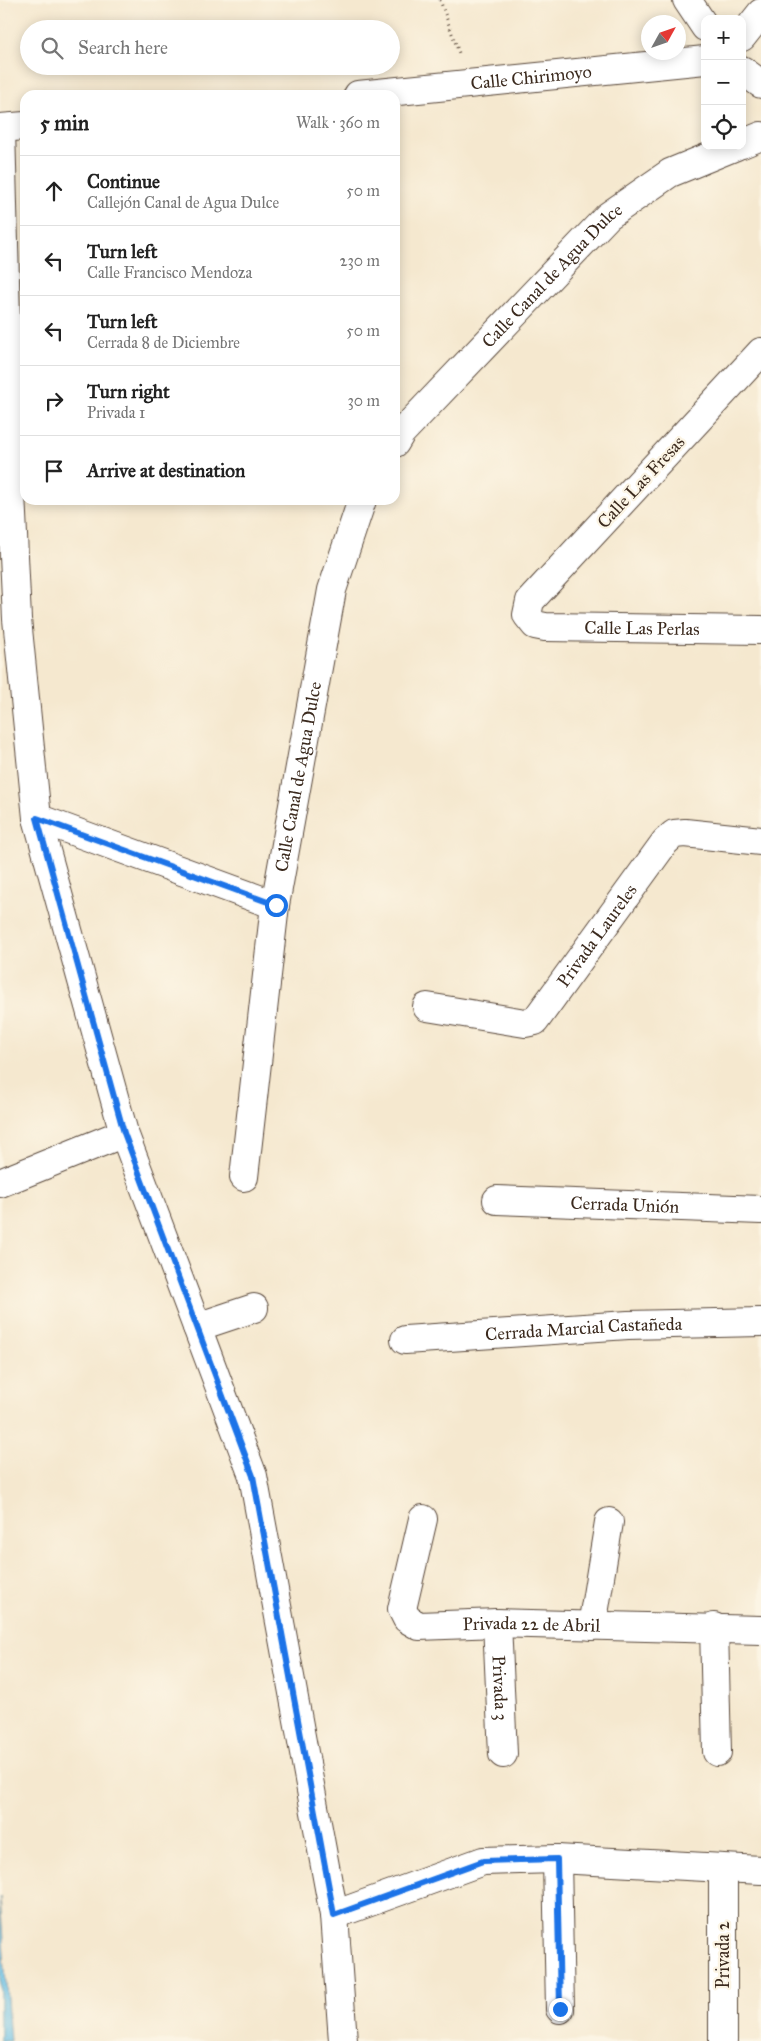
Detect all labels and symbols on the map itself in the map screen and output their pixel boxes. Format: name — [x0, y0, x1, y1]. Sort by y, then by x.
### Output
north arrow — [641, 15, 686, 60]
street label: Calle Chirimoyo — [470, 60, 593, 95]
street label: Calle Canal de Agua Dulce — [477, 198, 627, 352]
street label: Calle Las Fresas — [593, 431, 689, 533]
street label: Calle Las Perlas — [584, 617, 700, 640]
street label: Calle Canal de Agua Dulce — [270, 680, 326, 874]
street label: Privada Laureles — [552, 880, 642, 991]
route start — [265, 894, 288, 917]
street label: Cerrada Unión — [570, 1192, 680, 1218]
street label: Cerrada Marcial Castañeda — [484, 1313, 683, 1346]
street label: Privada 22 de Abril — [462, 1612, 601, 1637]
street label: Privada 3 — [487, 1655, 512, 1721]
street label: Privada 2 — [712, 1921, 734, 1989]
route end — [549, 1998, 572, 2021]

